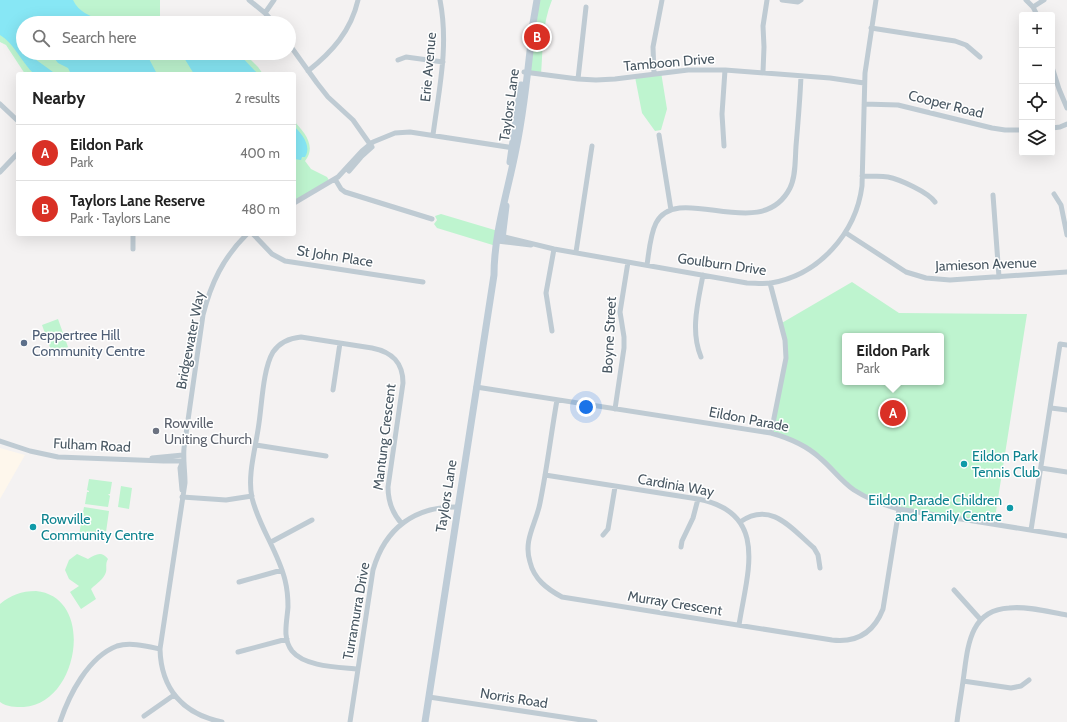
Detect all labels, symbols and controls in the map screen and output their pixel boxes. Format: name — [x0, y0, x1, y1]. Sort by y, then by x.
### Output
map controls — [1019, 12, 1055, 156]
button: + — [1019, 12, 1055, 48]
search box — [16, 16, 296, 60]
pin: B — [524, 22, 550, 52]
icon: search — [30, 27, 52, 49]
text: Search here — [62, 29, 137, 47]
street label: Erie Avenue — [416, 31, 440, 103]
button: − — [1019, 48, 1055, 84]
street label: Tamboon Drive — [623, 49, 715, 75]
street label: Taylors Lane — [495, 68, 523, 142]
button: locate — [1019, 84, 1055, 120]
street label: Cooper Road — [907, 86, 985, 122]
text: Nearby — [32, 88, 85, 108]
text: 2 results — [235, 90, 280, 106]
button: layers — [1019, 120, 1055, 156]
text: Eildon Park — [70, 136, 143, 154]
text: A — [41, 145, 49, 161]
text: 400 m — [240, 145, 280, 161]
text: Park — [70, 154, 93, 170]
text: Taylors Lane Reserve — [70, 192, 205, 210]
text: B — [41, 201, 49, 217]
text: 480 m — [241, 201, 280, 217]
text: Park · Taylors Lane — [70, 210, 170, 226]
street label: St John Place — [296, 241, 374, 271]
street label: Goulburn Drive — [676, 249, 768, 279]
street label: Jamieson Avenue — [934, 253, 1037, 275]
street label: Bridgewater Way — [172, 289, 208, 391]
street label: Boyne Street — [598, 296, 620, 374]
place label: Peppertree Hill Community Centre — [32, 326, 145, 360]
popup — [842, 333, 944, 385]
marker: Peppertree Hill Community Centre — [19, 338, 29, 348]
text: Eildon Park — [856, 342, 930, 360]
text: Park — [856, 360, 880, 376]
street label: Mantung Crescent — [369, 382, 400, 491]
your location — [576, 397, 596, 417]
pin: A — [880, 398, 906, 428]
street label: Eildon Parade — [707, 402, 791, 436]
place label: Rowville Uniting Church — [164, 414, 252, 448]
marker: Rowville Uniting Church — [151, 426, 161, 436]
street label: Fulham Road — [53, 434, 131, 456]
place label: Eildon Park Tennis Club — [972, 447, 1040, 481]
street label: Taylors Lane — [431, 458, 461, 534]
marker: Eildon Park Tennis Club — [959, 459, 969, 469]
street label: Cardinia Way — [636, 469, 716, 501]
place label: Eildon Parade Children and Family Centre — [868, 491, 1002, 525]
marker: Eildon Parade Children and Family Centre — [1005, 503, 1015, 513]
place label: Rowville Community Centre — [41, 510, 154, 544]
marker: Rowville Community Centre — [28, 522, 38, 532]
street label: Turramurra Drive — [339, 561, 373, 661]
street label: Murray Crescent — [626, 587, 724, 619]
street label: Norris Road — [479, 684, 549, 712]

